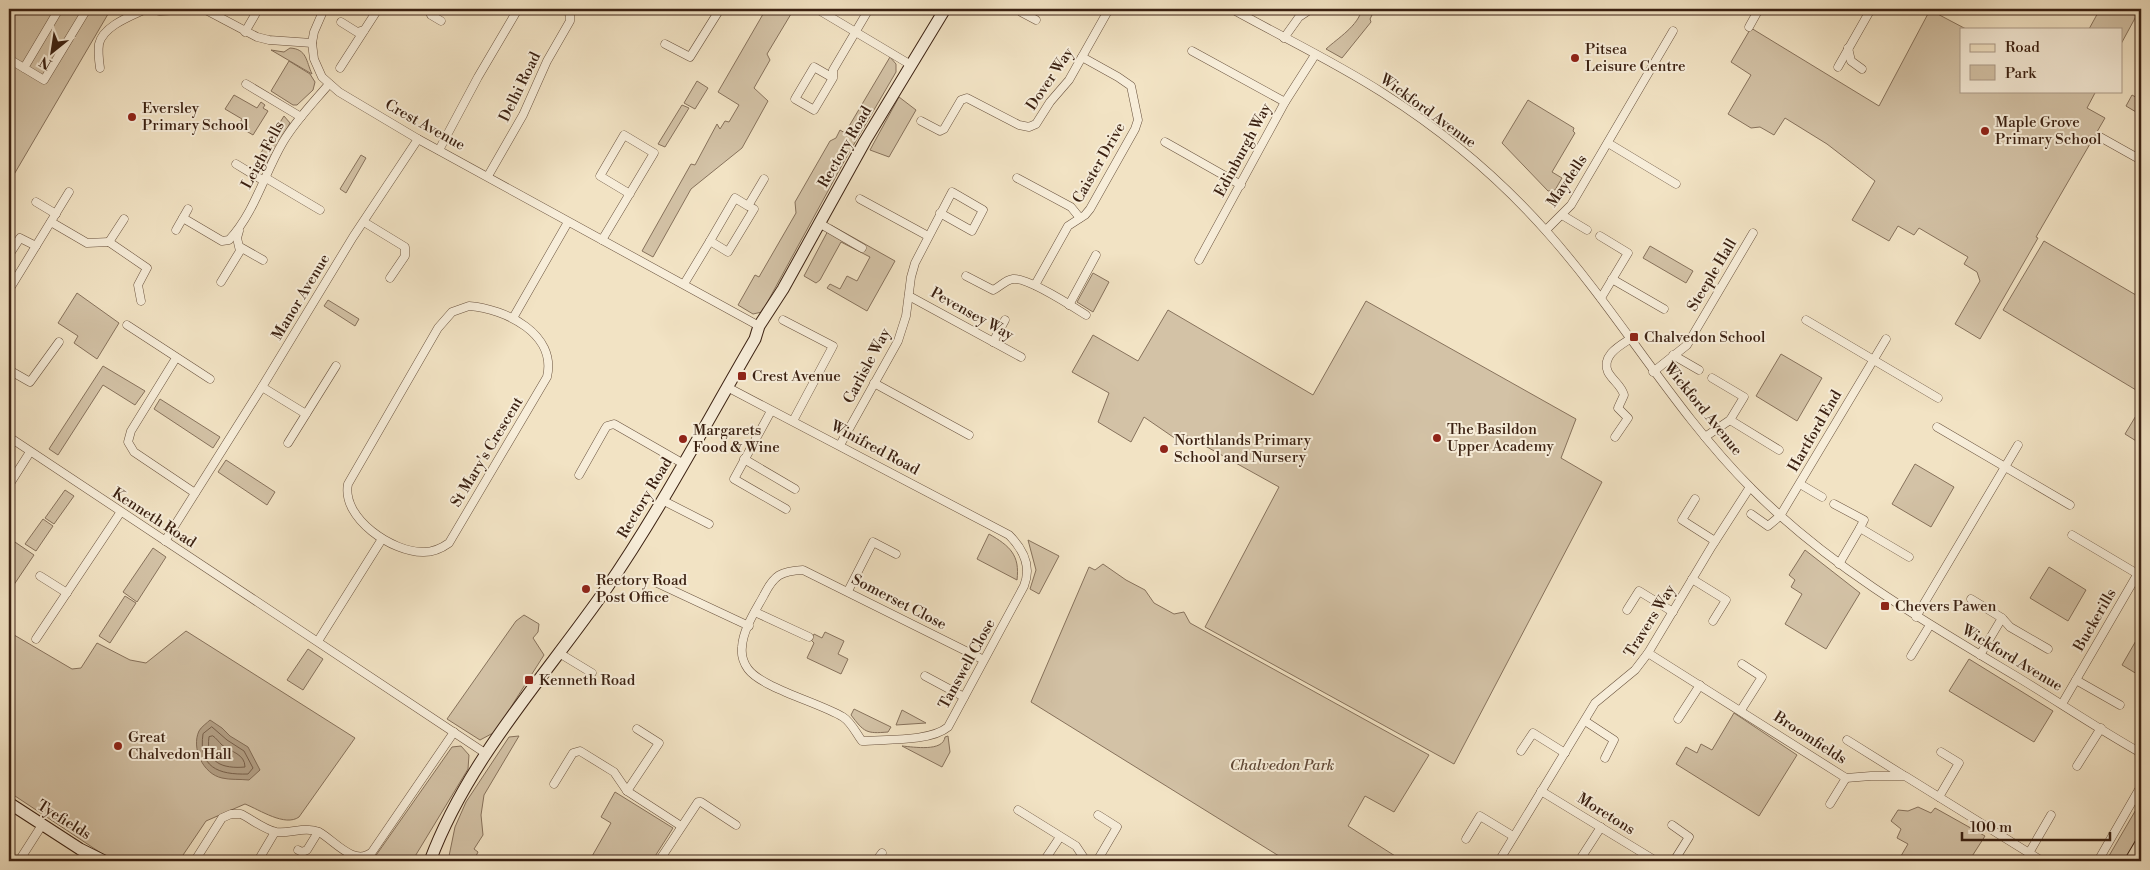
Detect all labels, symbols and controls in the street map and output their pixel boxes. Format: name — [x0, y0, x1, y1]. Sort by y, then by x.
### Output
north arrow — [28, 28, 78, 78]
legend — [1960, 28, 2122, 92]
text: Road — [2005, 38, 2040, 57]
place label: Pitsea Leisure Centre — [1585, 40, 1686, 76]
street label: Dover Way — [1022, 43, 1078, 114]
street label: Delhi Road — [495, 49, 545, 125]
text: N — [37, 52, 55, 73]
marker: Pitsea Leisure Centre — [1569, 52, 1581, 64]
text: Park — [2005, 64, 2037, 83]
street label: Wickford Avenue — [1375, 69, 1480, 152]
street label: Crest Avenue — [382, 95, 468, 155]
place label: Eversley Primary School — [142, 99, 249, 135]
street label: Edinburgh Way — [1210, 99, 1276, 200]
street label: Rectory Road — [814, 102, 876, 191]
marker: Eversley Primary School — [126, 111, 138, 123]
place label: Maple Grove Primary School — [1995, 113, 2102, 149]
street label: Leigh Fells — [237, 118, 289, 192]
street label: Caister Drive — [1068, 119, 1130, 207]
marker: Maple Grove Primary School — [1979, 125, 1991, 137]
street label: Maydells — [1543, 151, 1591, 211]
street label: Steeple Hall — [1683, 235, 1741, 315]
street label: Manor Avenue — [268, 250, 334, 344]
street label: Pevensey Way — [927, 283, 1018, 345]
street label: Carlisle Way — [839, 324, 895, 407]
place label: Chalvedon School — [1644, 328, 1766, 347]
marker: Chalvedon School — [1628, 331, 1640, 343]
street label: Wickford Avenue — [1659, 358, 1746, 459]
place label: Crest Avenue — [752, 367, 841, 386]
marker: Crest Avenue — [736, 370, 748, 382]
street label: Hartford End — [1784, 386, 1846, 475]
street label: St Mary's Crescent — [447, 393, 528, 511]
street label: Winifred Road — [827, 416, 923, 480]
place label: The Basildon Upper Academy — [1447, 420, 1554, 456]
place label: Margarets Food & Wine — [693, 421, 780, 457]
place label: Northlands Primary School and Nursery — [1174, 431, 1312, 467]
marker: The Basildon Upper Academy — [1431, 432, 1443, 444]
marker: Margarets Food & Wine — [677, 433, 689, 445]
marker: Northlands Primary School and Nursery — [1158, 443, 1170, 455]
street label: Rectory Road — [613, 454, 677, 542]
street label: Kenneth Road — [108, 484, 200, 552]
street label: Somerset Close — [848, 570, 950, 634]
place label: Rectory Road Post Office — [596, 571, 688, 607]
street label: Travers Way — [1620, 581, 1680, 661]
marker: Rectory Road Post Office — [580, 583, 592, 595]
street label: Buckerills — [2069, 585, 2121, 656]
place label: Chevers Pawen — [1895, 597, 1997, 616]
marker: Chevers Pawen — [1879, 600, 1891, 612]
street label: Tanswell Close — [934, 616, 1000, 712]
street label: Wickford Avenue — [1957, 620, 2066, 696]
place label: Kenneth Road — [539, 671, 636, 690]
marker: Kenneth Road — [523, 674, 535, 686]
street label: Broomfields — [1769, 707, 1850, 769]
place label: Great Chalvedon Hall — [128, 728, 232, 764]
marker: Great Chalvedon Hall — [112, 740, 124, 752]
park label: Chalvedon Park — [1230, 756, 1334, 775]
street label: Moretons — [1574, 789, 1638, 839]
street label: Tyefields — [33, 796, 95, 844]
scale bar — [1962, 810, 2110, 842]
text: 100 m — [1970, 818, 2012, 837]

